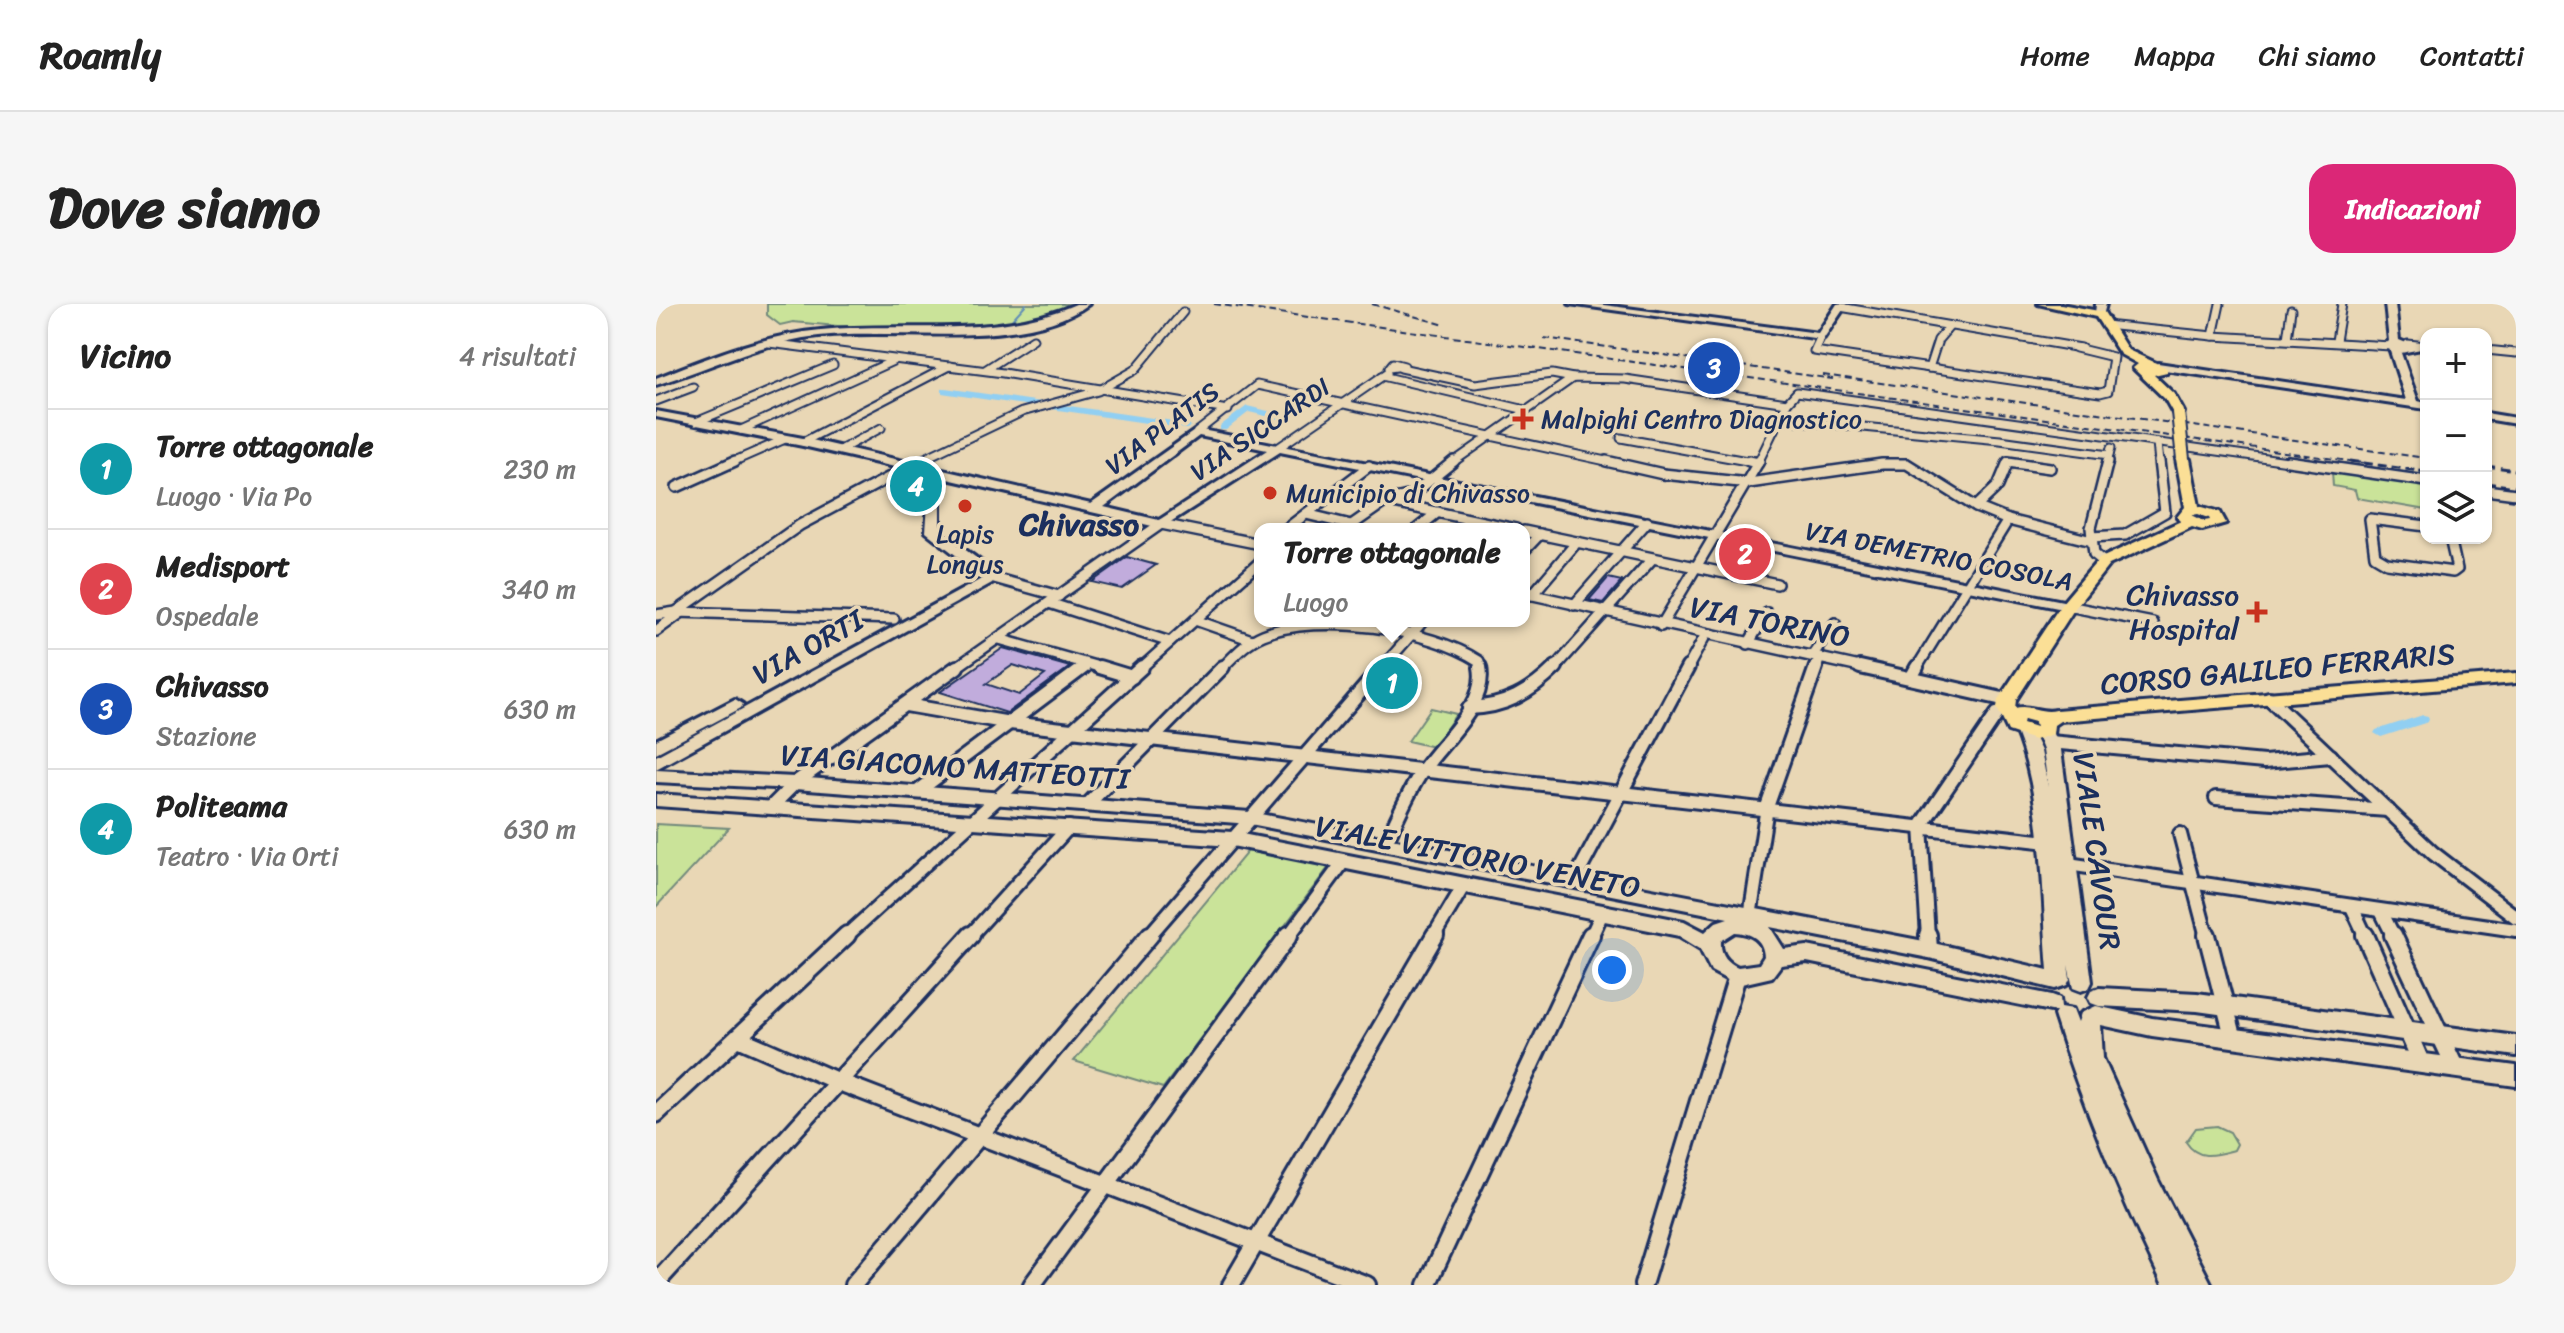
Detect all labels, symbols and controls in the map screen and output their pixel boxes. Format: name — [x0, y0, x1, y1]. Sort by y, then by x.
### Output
text: Roamly — [40, 22, 161, 89]
text: Home — [2020, 31, 2090, 80]
text: Mappa — [2134, 31, 2215, 80]
text: Chi siamo — [2259, 31, 2376, 80]
text: Contatti — [2420, 31, 2524, 80]
text: Dove siamo — [48, 159, 320, 258]
button: Indicazioni — [2309, 164, 2516, 253]
text: Vicino — [80, 326, 171, 386]
map controls — [2420, 328, 2492, 544]
button: + — [2420, 328, 2492, 400]
text: 4 risultati — [459, 333, 576, 379]
pin: 3 — [1688, 338, 1740, 398]
street label: VIA SICCARDI — [1180, 365, 1340, 493]
street label: VIA PLATIS — [1094, 369, 1230, 487]
place label: Malpighi Centro Diagnostico — [1541, 396, 1862, 442]
button: − — [2420, 400, 2492, 472]
marker: Malpighi Centro Diagnostico — [1512, 408, 1534, 430]
text: Torre ottagonale — [156, 419, 373, 473]
text: 1 — [100, 446, 112, 492]
text: 230 m — [504, 446, 576, 492]
pin: 4 — [890, 456, 942, 516]
place label: Municipio di Chivasso — [1286, 470, 1530, 516]
button: layers — [2420, 472, 2492, 544]
text: Luogo · Via Po — [156, 473, 312, 519]
marker: Municipio di Chivasso — [1261, 484, 1279, 502]
district label: Chivasso — [1018, 496, 1139, 553]
marker: Lapis Longus — [956, 497, 974, 515]
street label: VIA DEMETRIO COSOLA — [1802, 508, 2076, 604]
place label: Lapis Longus — [927, 511, 1004, 587]
popup — [1254, 523, 1530, 627]
pin: 2 — [1719, 524, 1771, 584]
text: Torre ottagonale — [1283, 525, 1501, 579]
text: Medisport — [156, 539, 290, 593]
text: 2 — [98, 566, 114, 612]
text: 340 m — [502, 566, 576, 612]
place label: Chivasso Hospital — [2126, 568, 2240, 656]
text: Luogo — [1283, 579, 1348, 625]
street label: VIA TORINO — [1685, 580, 1855, 664]
text: Ospedale — [156, 593, 259, 639]
street label: VIA ORTI — [742, 593, 876, 700]
marker: Chivasso Hospital — [2246, 601, 2268, 623]
street label: CORSO GALILEO FERRARIS — [2098, 627, 2458, 711]
pin: 1 — [1366, 653, 1418, 713]
text: Chivasso — [156, 659, 269, 713]
text: 3 — [99, 686, 113, 732]
text: 630 m — [504, 686, 576, 732]
text: Stazione — [156, 713, 257, 759]
street label: VIA GIACOMO MATTEOTTI — [779, 728, 1133, 806]
street label: VIALE CAVOUR — [2056, 748, 2138, 954]
text: Politeama — [156, 779, 287, 833]
street label: VIALE VITTORIO VENETO — [1311, 799, 1645, 915]
text: 4 — [98, 806, 114, 852]
text: 630 m — [504, 806, 576, 852]
text: Teatro · Via Orti — [156, 833, 338, 879]
your location — [1592, 950, 1632, 990]

